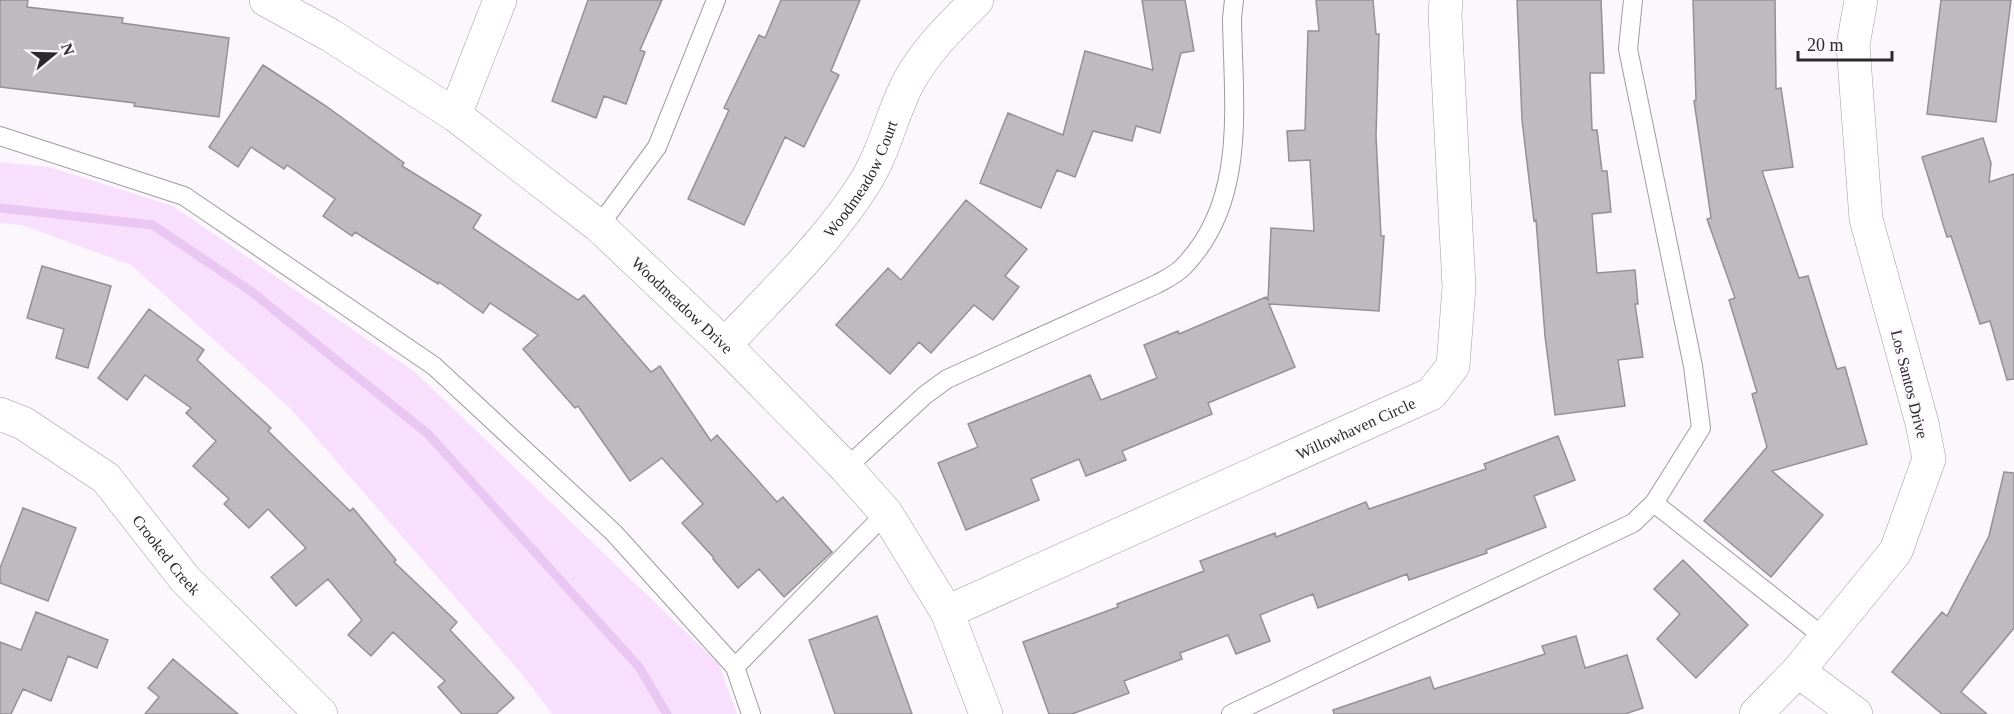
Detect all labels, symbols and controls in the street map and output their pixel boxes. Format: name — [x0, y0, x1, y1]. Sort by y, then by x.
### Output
north arrow — [24, 24, 84, 84]
scale bar — [1798, 24, 1892, 62]
text: 20 m — [1807, 35, 1844, 55]
text: N — [58, 41, 78, 58]
street label: Woodmeadow Court — [820, 118, 901, 241]
street label: Woodmeadow Drive — [628, 254, 736, 357]
street label: Los Santos Drive — [1888, 328, 1931, 440]
street label: Willowhaven Circle — [1294, 394, 1418, 463]
street label: Crooked Creek — [129, 512, 204, 598]

